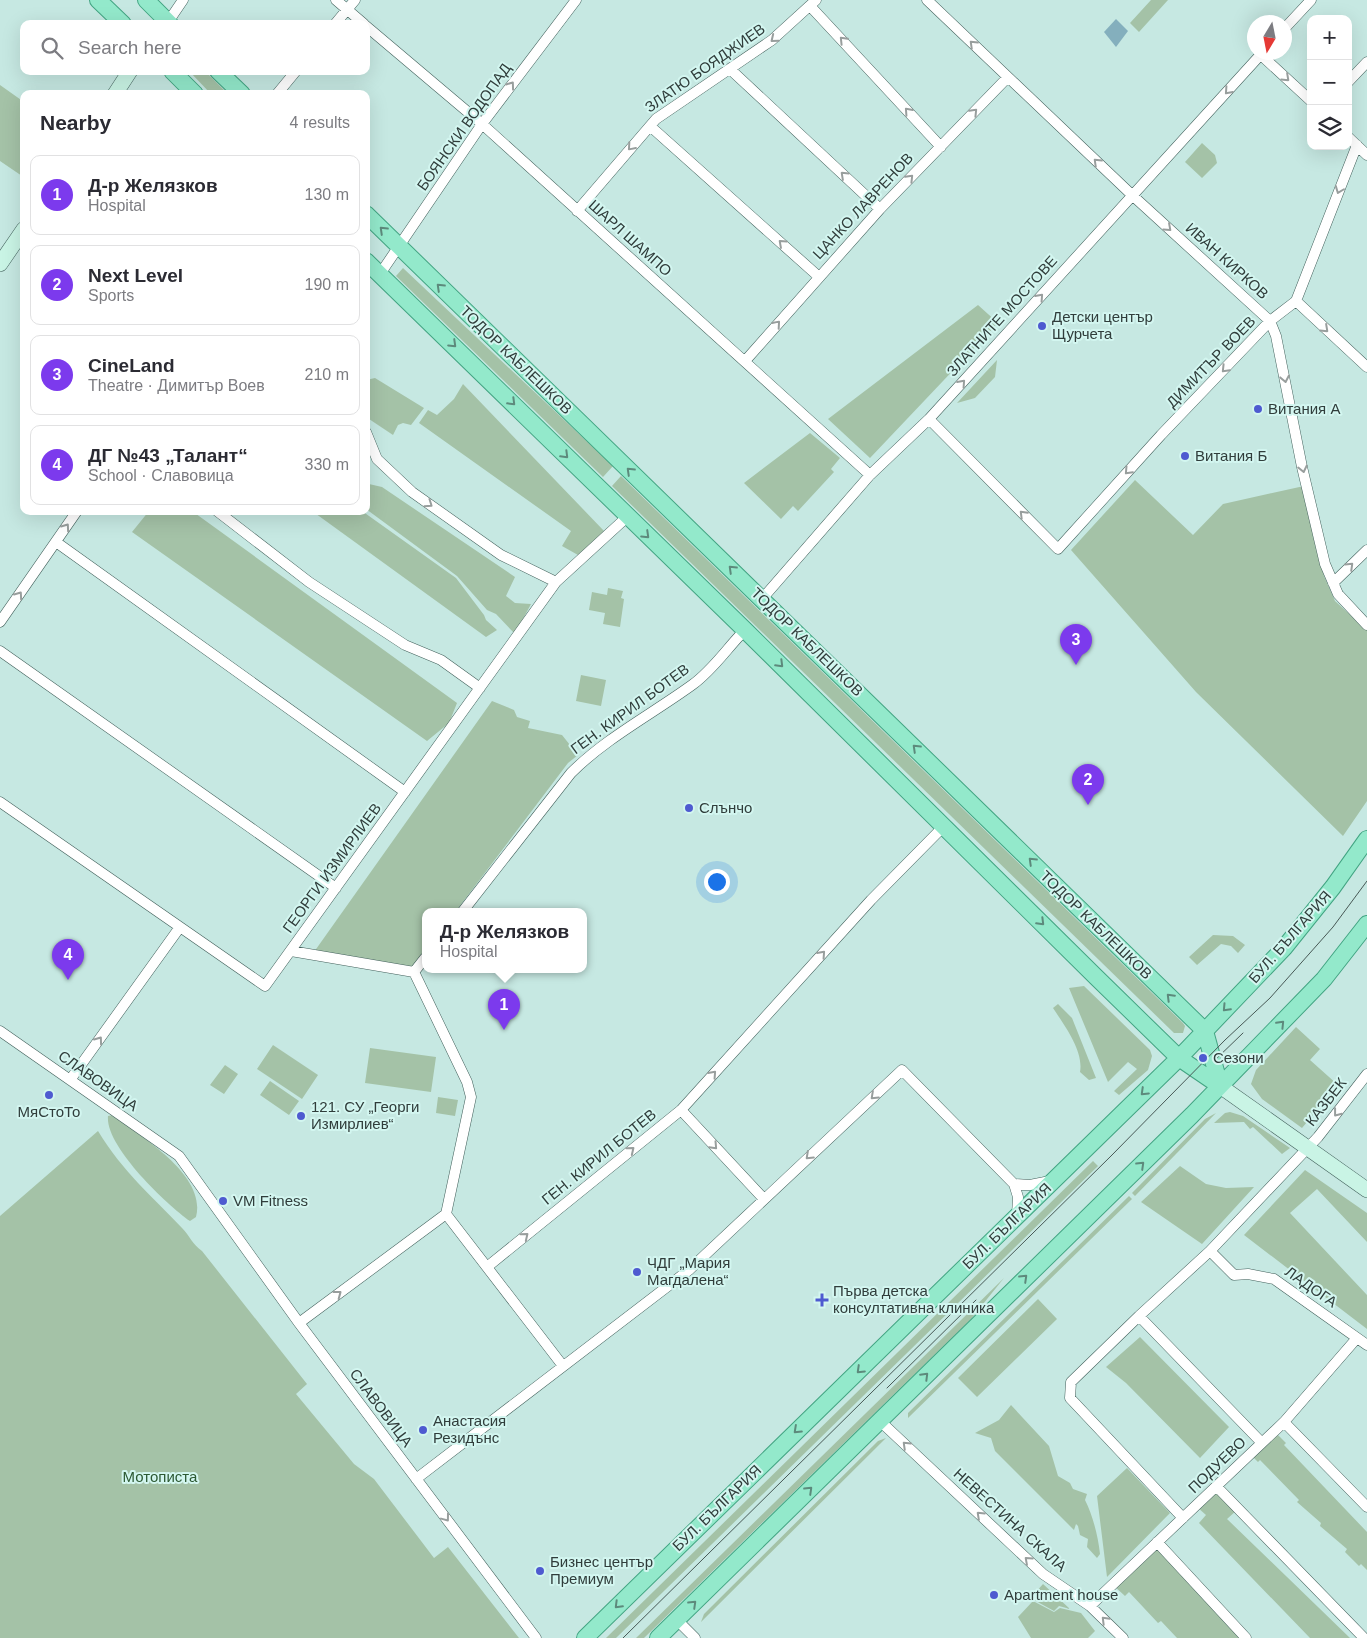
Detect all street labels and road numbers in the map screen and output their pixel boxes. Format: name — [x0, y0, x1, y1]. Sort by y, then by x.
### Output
street label: ЗЛАТЮ БОЯДЖИЕВ — [641, 20, 768, 115]
street label: БОЯНСКИ ВОДОПАД — [413, 60, 514, 194]
street label: ЦАНКО ЛАВРЕНОВ — [809, 149, 916, 262]
street label: ШАРЛ ШАМПО — [585, 196, 675, 279]
street label: ИВАН КИРКОВ — [1183, 219, 1272, 302]
street label: ЗЛАТНИТЕ МОСТОВЕ — [943, 252, 1060, 379]
street label: ТОДОР КАБЛЕШКОВ — [457, 302, 576, 417]
street label: ДИМИТЪР ВОЕВ — [1163, 312, 1259, 411]
street label: ТОДОР КАБЛЕШКОВ — [748, 584, 867, 699]
street label: ГЕН. КИРИЛ БОТЕВ — [567, 660, 692, 757]
street label: ГЕОРГИ ИЗМИРЛИЕВ — [279, 800, 384, 936]
street label: ТОДОР КАБЛЕШКОВ — [1037, 867, 1156, 982]
street label: БУЛ. БЪЛГАРИЯ — [1245, 887, 1334, 986]
street label: СЛАВОВИЦА — [55, 1047, 141, 1114]
street label: КАЗБЕК — [1302, 1074, 1350, 1129]
street label: ГЕН. КИРИЛ БОТЕВ — [538, 1105, 659, 1208]
street label: БУЛ. БЪЛГАРИЯ — [959, 1179, 1054, 1272]
street label: ЛАДОГА — [1282, 1263, 1340, 1311]
street label: СЛАВОВИЦА — [347, 1365, 416, 1450]
street label: ПОДУЕВО — [1184, 1433, 1249, 1496]
street label: БУЛ. БЪЛГАРИЯ — [669, 1461, 764, 1554]
street label: НЕВЕСТИНА СКАЛА — [950, 1465, 1070, 1575]

